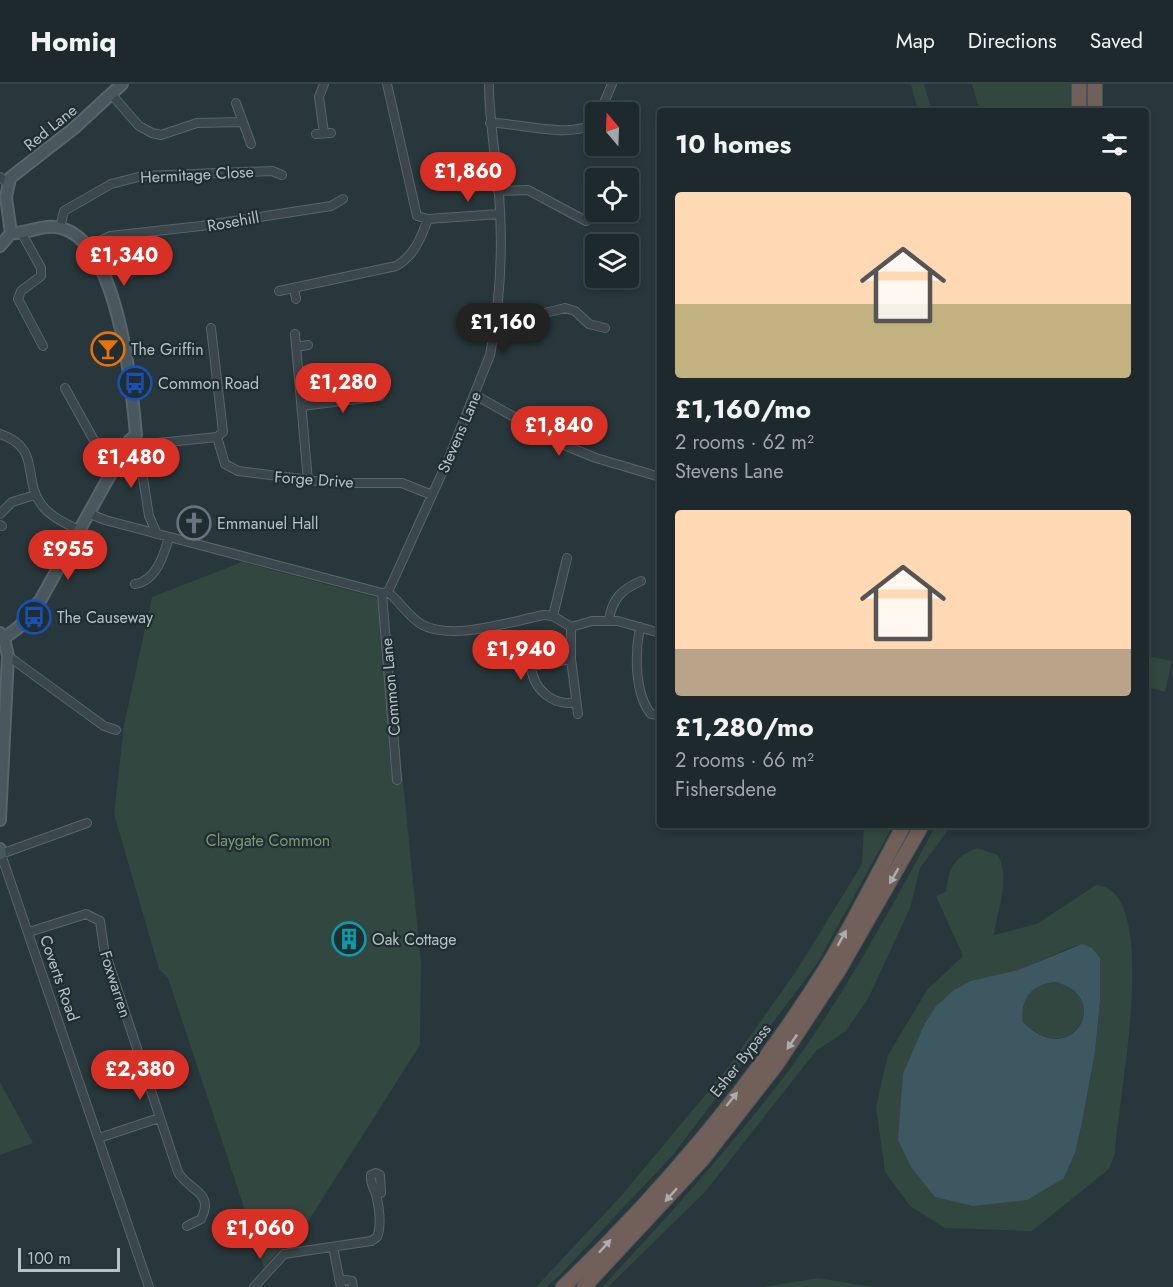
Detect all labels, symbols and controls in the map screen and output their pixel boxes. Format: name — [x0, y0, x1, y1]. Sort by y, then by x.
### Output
text: Homiq — [30, 21, 117, 62]
text: Map — [896, 26, 935, 56]
text: Directions — [968, 26, 1057, 56]
text: Saved — [1090, 26, 1143, 56]
street label: Red Lane — [19, 99, 82, 156]
north arrow — [585, 102, 639, 156]
map controls — [585, 102, 639, 288]
text: 10 homes — [675, 125, 791, 163]
icon: filters — [1098, 128, 1131, 161]
pin: £1,860 — [419, 152, 517, 203]
text: £1,860 — [434, 157, 502, 186]
street label: Hermitage Close — [140, 160, 254, 189]
button: locate — [585, 168, 639, 222]
street label: Rosehill — [205, 206, 261, 237]
icon: home — [849, 231, 957, 339]
button: layers — [585, 234, 639, 288]
pin: £1,340 — [75, 236, 173, 287]
text: £1,340 — [90, 241, 158, 270]
pin: £1,160 — [454, 303, 552, 354]
text: £1,160 — [470, 308, 536, 337]
bar icon: The Griffin — [90, 331, 126, 367]
place label: The Griffin — [131, 338, 204, 361]
pin: £1,280 — [294, 363, 392, 414]
bus stop icon: Common Road — [117, 365, 153, 401]
text: £1,280 — [309, 368, 377, 397]
place label: Common Road — [158, 372, 259, 395]
street label: Stevens Lane — [432, 388, 487, 477]
text: £1,160/mo — [675, 390, 811, 428]
pin: £1,840 — [510, 406, 608, 457]
text: £1,840 — [525, 411, 593, 440]
text: 2 rooms · 62 m² — [675, 428, 814, 457]
pin: £1,480 — [82, 438, 180, 489]
text: £1,480 — [97, 443, 165, 472]
text: Stevens Lane — [675, 457, 784, 486]
street label: Forge Drive — [274, 465, 354, 494]
church icon: Emmanuel Hall — [176, 505, 212, 541]
place label: Emmanuel Hall — [217, 512, 318, 535]
pin: £955 — [32, 530, 104, 581]
text: £955 — [42, 535, 94, 564]
icon: home — [849, 549, 957, 657]
bus stop icon: The Causeway — [16, 599, 52, 635]
place label: The Causeway — [57, 606, 154, 629]
pin: £1,940 — [472, 630, 570, 681]
text: £1,940 — [486, 635, 556, 664]
street label: Common Lane — [375, 637, 406, 737]
text: £1,280/mo — [675, 708, 814, 746]
text: 2 rooms · 66 m² — [675, 746, 814, 775]
text: Fishersdene — [675, 775, 776, 804]
park label: Claygate Common — [206, 829, 330, 852]
one-way arrow — [889, 868, 899, 885]
building icon: Oak Cottage — [331, 921, 367, 957]
place label: Oak Cottage — [372, 928, 457, 951]
one-way arrow — [837, 930, 847, 947]
street label: Coverts Road — [34, 932, 85, 1024]
street label: Foxwarren — [94, 948, 137, 1020]
street label: Esher Bypass — [704, 1019, 777, 1102]
one-way arrow — [786, 1034, 797, 1050]
pin: £2,380 — [91, 1050, 189, 1101]
text: £2,380 — [105, 1055, 175, 1084]
one-way arrow — [725, 1092, 738, 1107]
one-way arrow — [665, 1187, 678, 1202]
pin: £1,060 — [211, 1209, 309, 1260]
text: £1,060 — [226, 1214, 294, 1243]
one-way arrow — [597, 1239, 611, 1253]
scale bar — [18, 1245, 120, 1272]
text: 100 m — [27, 1247, 71, 1270]

